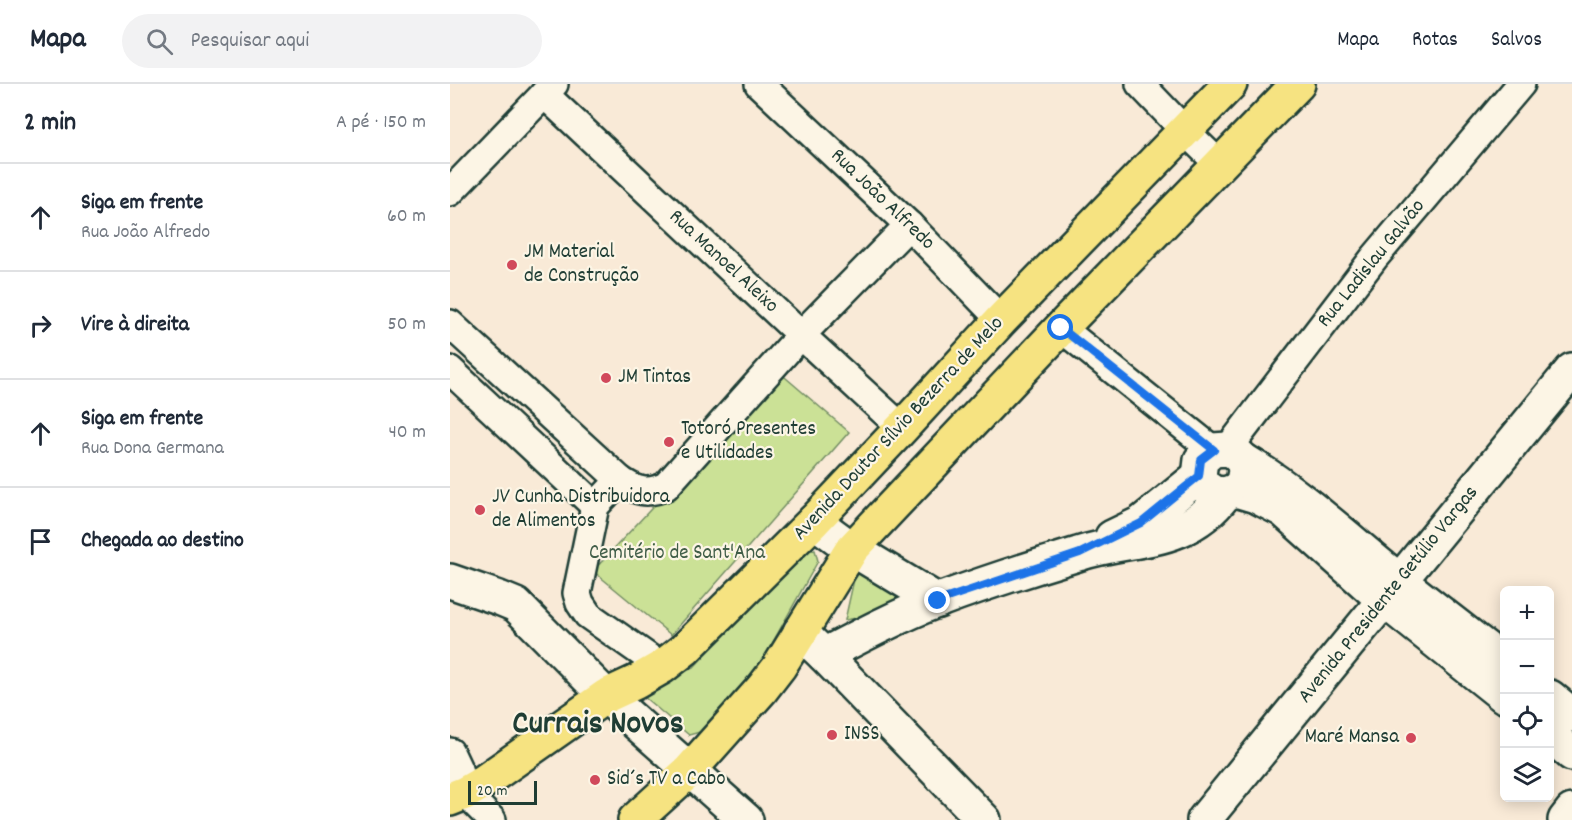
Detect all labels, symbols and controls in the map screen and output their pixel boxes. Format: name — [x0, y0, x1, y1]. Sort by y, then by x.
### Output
search box — [122, 14, 542, 68]
text: Mapa — [30, 21, 86, 61]
icon: search — [143, 25, 176, 58]
text: Pesquisar aqui — [191, 26, 309, 57]
text: Mapa — [1337, 26, 1379, 56]
text: Rotas — [1412, 26, 1458, 56]
text: Salvos — [1491, 26, 1542, 56]
text: 2 min — [24, 105, 76, 142]
text: A pé · 150 m — [336, 109, 426, 137]
street label: Rua João Alfredo — [823, 142, 941, 258]
text: Siga em frente — [81, 188, 203, 219]
street label: Rua Ladislau Galvão — [1311, 193, 1433, 335]
icon: ahead — [24, 201, 57, 234]
text: 60 m — [387, 203, 426, 231]
street label: Rua Manoel Aleixo — [661, 203, 785, 321]
text: Rua João Alfredo — [81, 219, 210, 247]
place label: JM Material de Construção — [524, 238, 639, 292]
marker: JM Material de Construção — [505, 258, 519, 272]
icon: right — [24, 309, 57, 342]
text: Vire à direita — [81, 310, 189, 341]
street label: Avenida Doutor Sílvio Bezerra de Melo — [786, 310, 1012, 548]
text: 50 m — [388, 311, 426, 339]
route start — [1047, 314, 1073, 340]
place label: JM Tintas — [618, 363, 691, 393]
marker: JM Tintas — [599, 371, 613, 385]
text: Siga em frente — [81, 404, 203, 435]
place label: Totoró Presentes e Utilidades — [681, 415, 816, 469]
icon: ahead — [24, 417, 57, 450]
text: 40 m — [388, 419, 426, 447]
text: Rua Dona Germana — [81, 435, 224, 463]
marker: Totoró Presentes e Utilidades — [662, 435, 676, 449]
street label: Avenida Presidente Getúlio Vargas — [1292, 480, 1486, 710]
place label: JV Cunha Distribuidora de Alimentos — [492, 483, 671, 537]
marker: JV Cunha Distribuidora de Alimentos — [473, 503, 487, 517]
icon: arrive — [24, 525, 57, 558]
text: Chegada ao destino — [81, 526, 244, 557]
park label: Cemitério de Sant'Ana — [589, 539, 766, 569]
map controls — [1500, 586, 1554, 802]
button: + — [1500, 586, 1554, 640]
route end — [924, 587, 950, 613]
button: − — [1500, 640, 1554, 694]
button: locate — [1500, 694, 1554, 748]
district label: Currais Novos — [512, 702, 684, 749]
place label: INSS — [844, 720, 879, 750]
place label: Maré Mansa — [1305, 723, 1400, 753]
marker: INSS — [825, 728, 839, 742]
marker: Maré Mansa — [1404, 731, 1418, 745]
button: layers — [1500, 748, 1554, 802]
place label: Sid´s TV a Cabo — [607, 765, 726, 795]
marker: Sid´s TV a Cabo — [588, 773, 602, 787]
scale bar — [468, 778, 537, 806]
text: 20 m — [477, 780, 507, 803]

